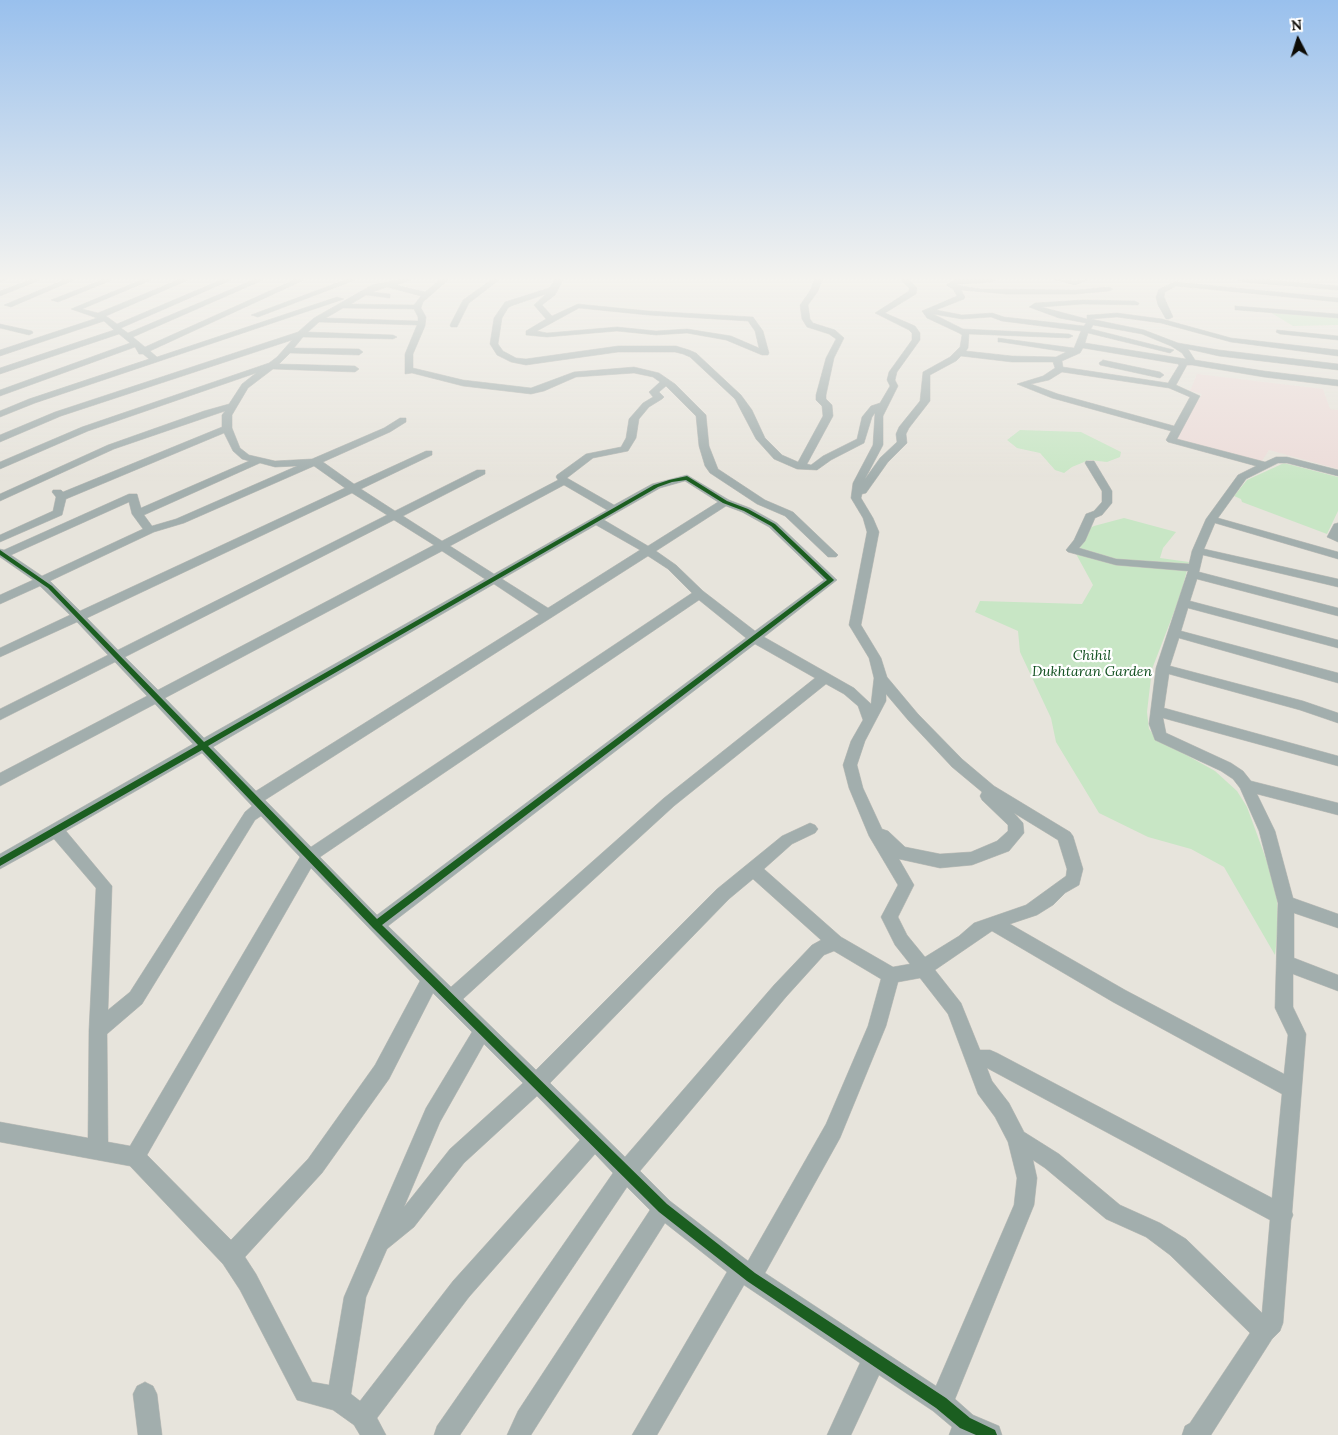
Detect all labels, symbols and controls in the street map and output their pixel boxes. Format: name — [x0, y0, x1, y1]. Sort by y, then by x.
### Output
north arrow — [1273, 15, 1323, 65]
text: N — [1291, 16, 1303, 34]
park label: Chihil Dukhtaran Garden — [1032, 648, 1152, 680]

